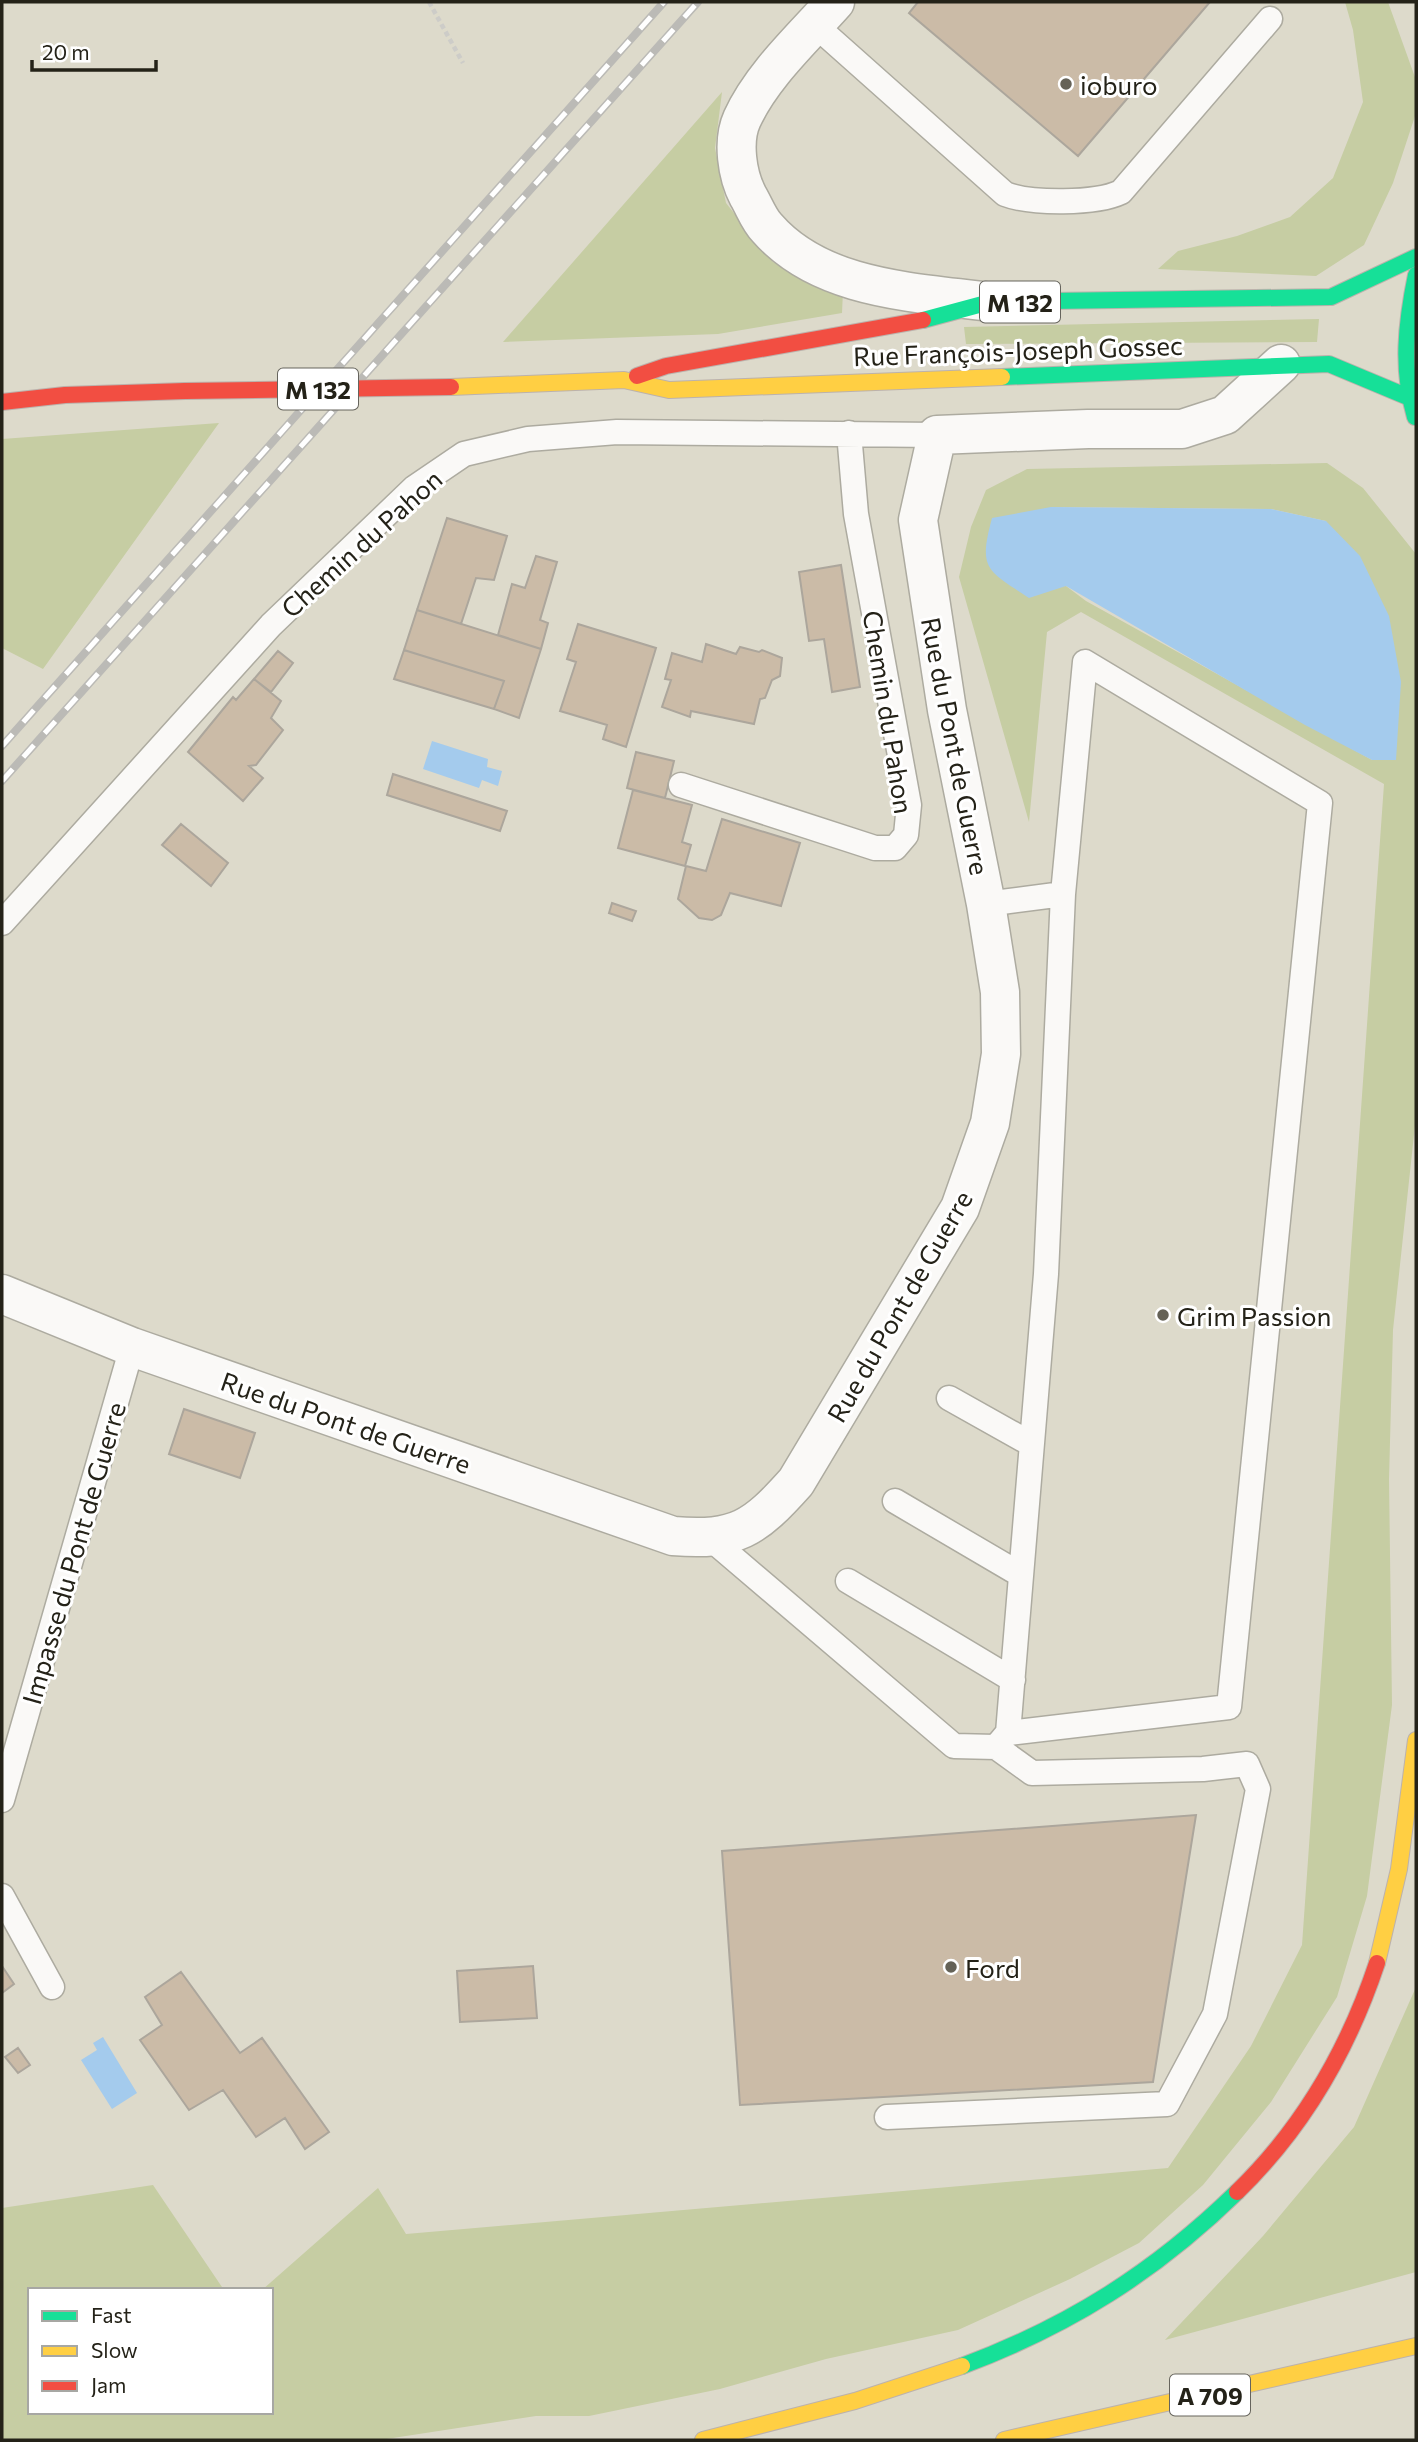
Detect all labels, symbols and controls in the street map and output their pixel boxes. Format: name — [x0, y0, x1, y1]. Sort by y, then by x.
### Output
scale bar — [32, 28, 156, 72]
text: 20 m — [42, 39, 90, 64]
place label: ioburo — [1080, 69, 1158, 100]
marker: ioburo — [1058, 76, 1074, 92]
road number: M 132 — [980, 282, 1060, 323]
street label: Rue François-Joseph Gossec — [853, 329, 1183, 371]
road number: M 132 — [278, 368, 358, 410]
street label: Chemin du Pahon — [274, 463, 448, 623]
street label: Chemin du Pahon — [858, 608, 920, 816]
street label: Rue du Pont de Guerre — [916, 614, 996, 878]
street label: Rue du Pont de Guerre — [820, 1185, 978, 1427]
place label: Grim Passion — [1177, 1300, 1331, 1331]
marker: Grim Passion — [1155, 1307, 1171, 1323]
street label: Rue du Pont de Guerre — [217, 1365, 475, 1479]
street label: Impasse du Pont de Guerre — [15, 1398, 131, 1708]
place label: Ford — [965, 1952, 1020, 1983]
marker: Ford — [943, 1959, 959, 1975]
legend — [28, 2288, 273, 2414]
text: Fast — [91, 2302, 132, 2327]
text: Slow — [91, 2337, 138, 2362]
text: Jam — [91, 2372, 126, 2397]
road number: A 709 — [1170, 2374, 1250, 2416]

